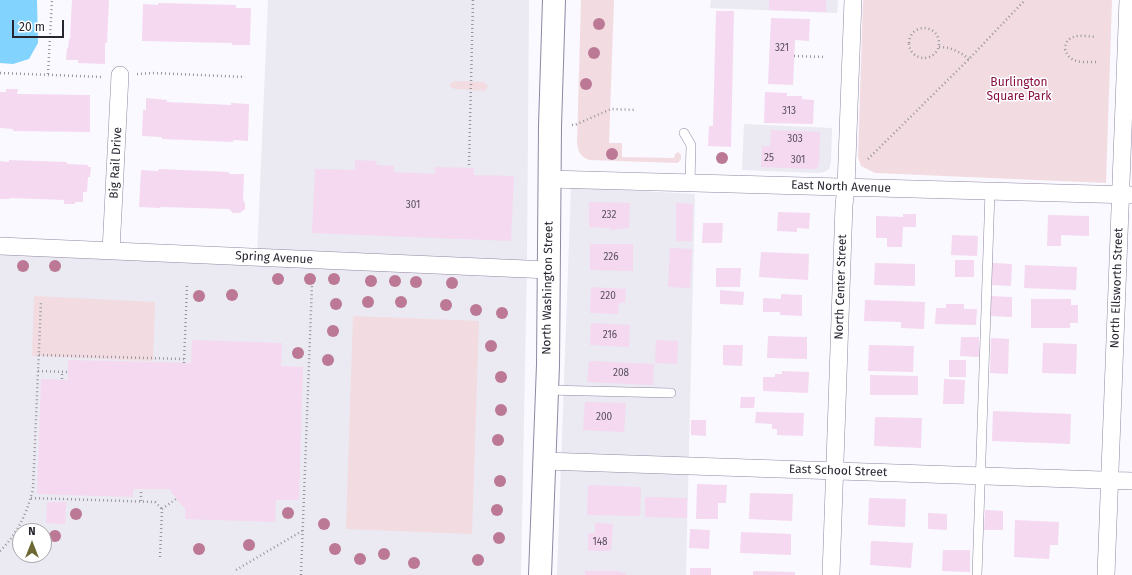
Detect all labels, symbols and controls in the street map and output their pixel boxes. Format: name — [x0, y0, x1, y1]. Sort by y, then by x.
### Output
scale bar — [14, 12, 66, 38]
text: 20 m — [19, 20, 45, 34]
house number: 321 — [775, 42, 789, 54]
park label: Burlington Square Park — [987, 76, 1051, 104]
house number: 313 — [782, 105, 796, 117]
street label: Big Rail Drive — [107, 127, 125, 199]
house number: 303 — [787, 133, 803, 145]
house number: 25 — [764, 152, 774, 164]
house number: 301 — [791, 154, 805, 166]
street label: East North Avenue — [791, 178, 891, 196]
house number: 301 — [406, 199, 420, 211]
house number: 232 — [602, 209, 616, 221]
street label: North Washington Street — [540, 221, 556, 355]
street label: North Ellsworth Street — [1108, 227, 1126, 349]
street label: North Center Street — [832, 234, 850, 340]
street label: Spring Avenue — [235, 249, 313, 267]
house number: 226 — [603, 251, 619, 263]
house number: 220 — [600, 290, 616, 302]
house number: 216 — [603, 329, 617, 341]
house number: 208 — [613, 367, 629, 379]
house number: 200 — [596, 411, 612, 423]
street label: East School Street — [789, 462, 887, 480]
north arrow — [12, 523, 52, 563]
text: N — [28, 525, 36, 538]
house number: 148 — [592, 536, 608, 548]

